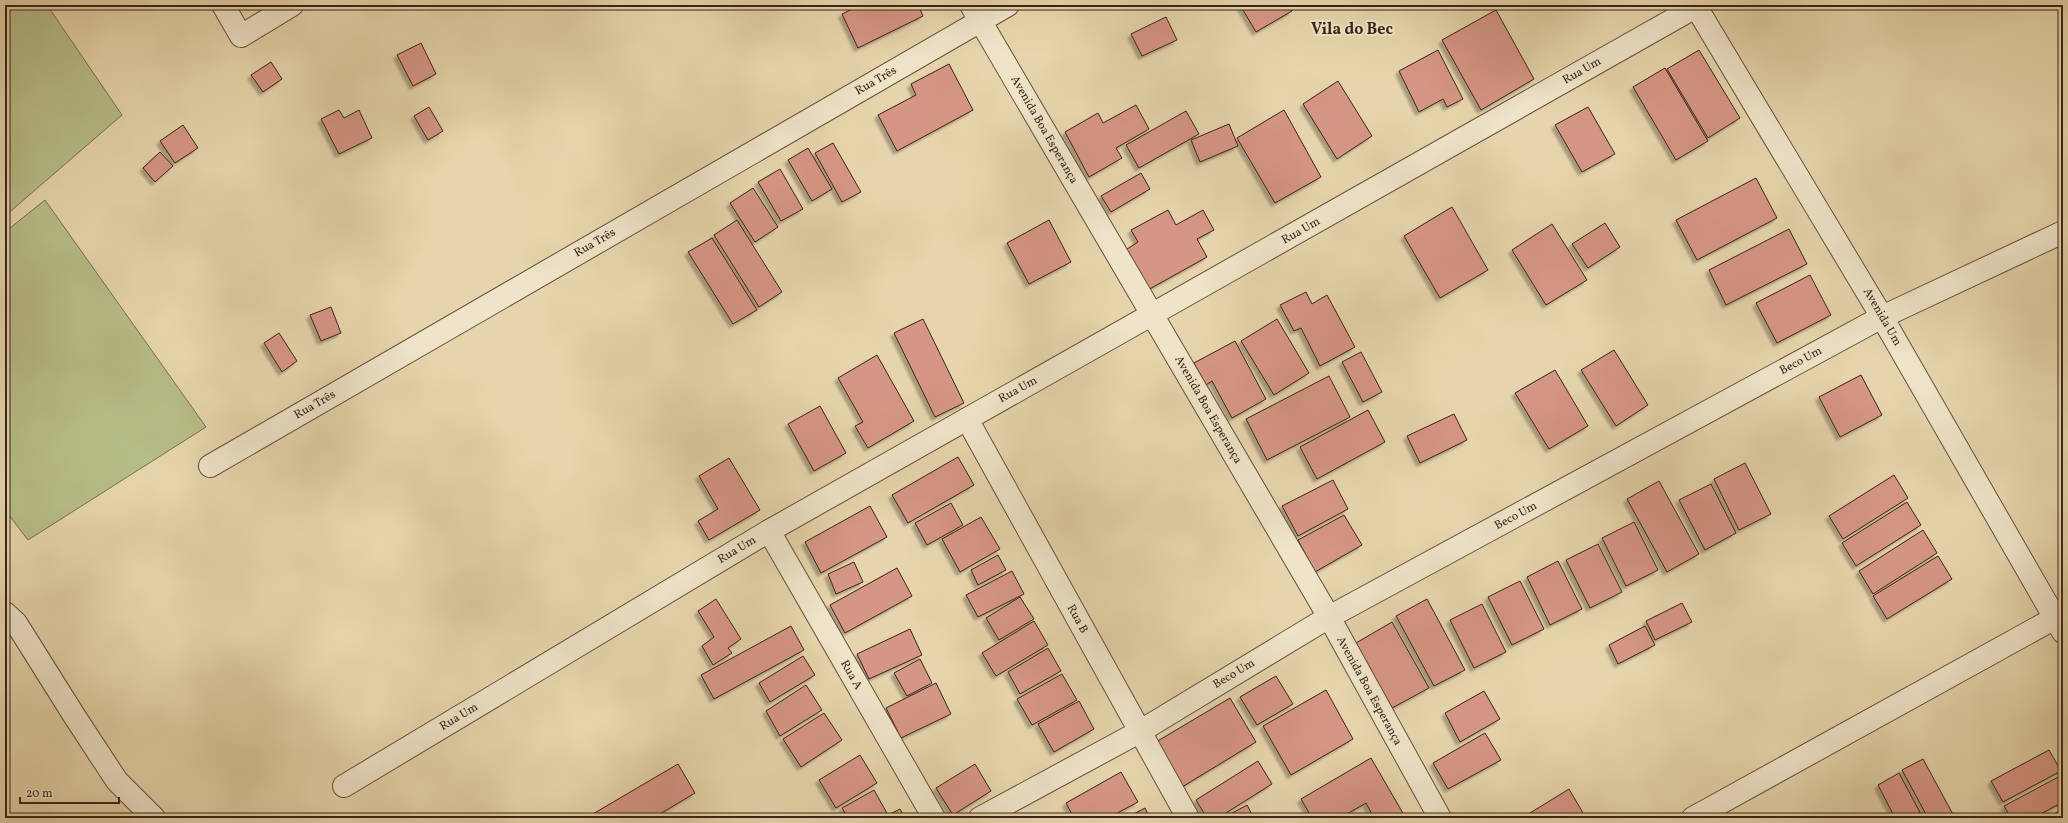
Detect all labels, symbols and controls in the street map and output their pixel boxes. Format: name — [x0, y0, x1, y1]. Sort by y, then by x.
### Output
district label: Vila do Bec — [1311, 19, 1393, 41]
street label: Rua Um — [1560, 53, 1605, 88]
street label: Rua Três — [852, 63, 900, 99]
street label: Avenida Boa Esperança — [1007, 73, 1081, 187]
street label: Rua Um — [1279, 213, 1324, 248]
street label: Rua Três — [571, 225, 619, 261]
street label: Avenida Um — [1859, 285, 1905, 349]
street label: Beco Um — [1777, 343, 1825, 379]
street label: Avenida Boa Esperança — [1171, 353, 1245, 467]
street label: Rua Um — [996, 373, 1041, 407]
street label: Rua Três — [291, 387, 339, 423]
street label: Beco Um — [1492, 498, 1540, 534]
street label: Rua Um — [715, 532, 759, 568]
street label: Rua B — [1063, 602, 1091, 636]
street label: Avenida Boa Esperança — [1332, 634, 1406, 748]
street label: Beco Um — [1210, 655, 1258, 693]
street label: Rua A — [836, 657, 866, 693]
street label: Rua Um — [437, 699, 481, 735]
scale bar — [20, 779, 119, 805]
text: 20 m — [26, 786, 53, 802]

